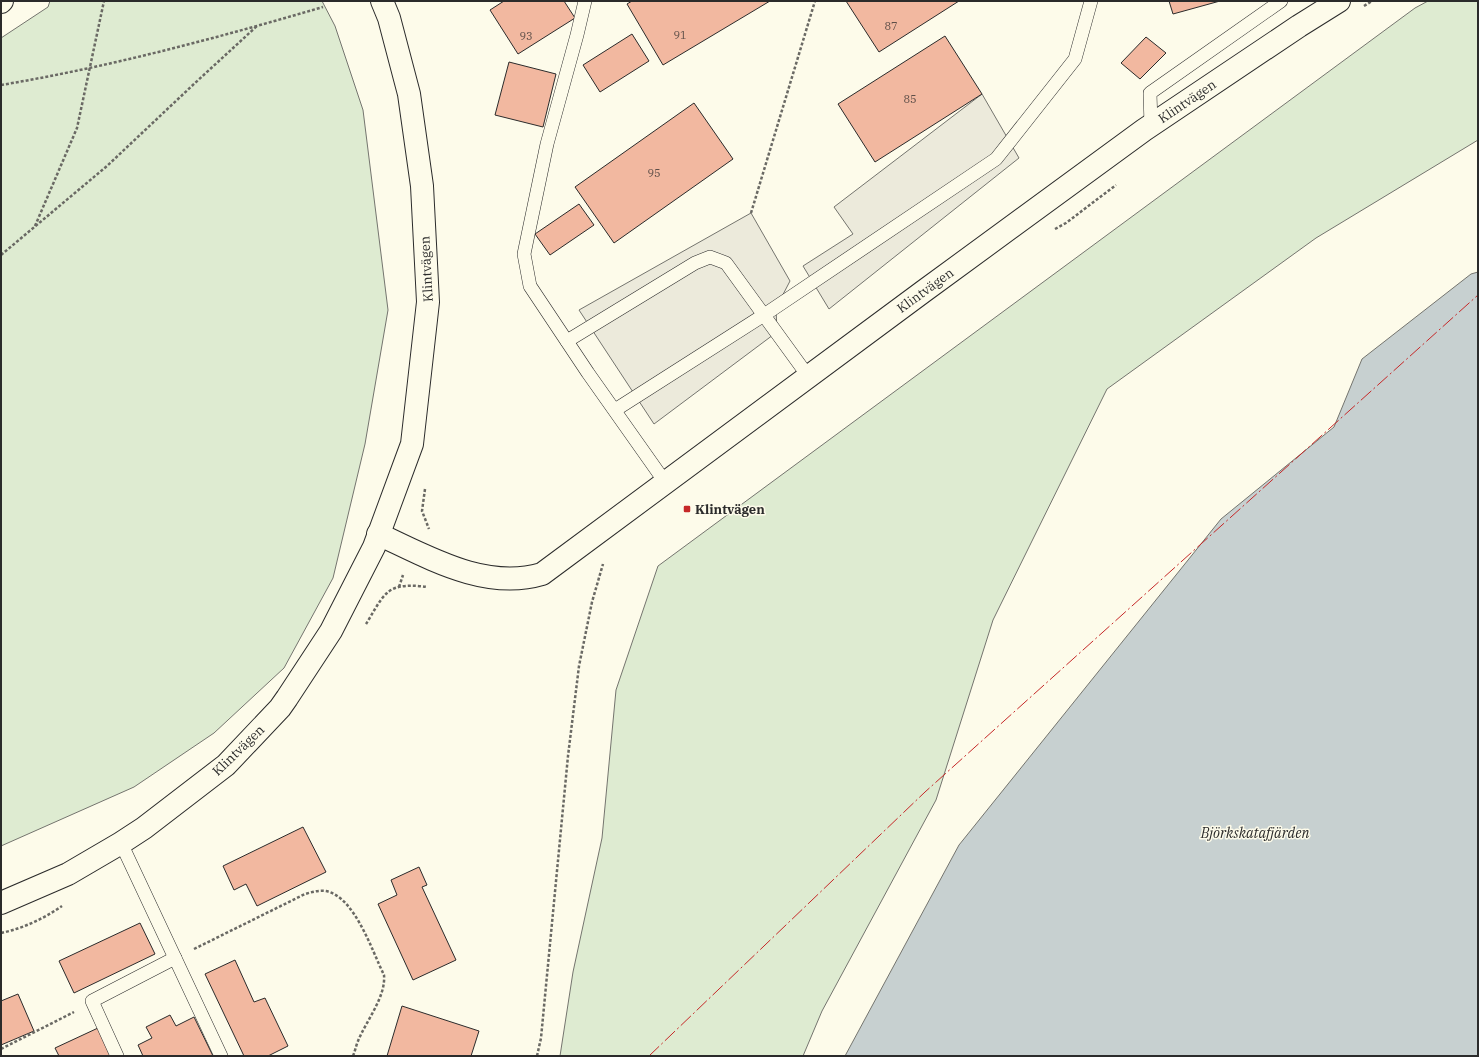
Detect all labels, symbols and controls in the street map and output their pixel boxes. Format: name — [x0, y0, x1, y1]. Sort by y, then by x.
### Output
house number: 87 — [884, 19, 898, 33]
house number: 91 — [673, 28, 687, 42]
house number: 93 — [519, 29, 533, 43]
street label: Klintvägen — [1155, 76, 1219, 127]
house number: 85 — [903, 92, 917, 106]
house number: 95 — [647, 166, 661, 180]
street label: Klintvägen — [416, 235, 437, 302]
street label: Klintvägen — [894, 264, 957, 317]
place label: Klintvägen — [695, 501, 765, 518]
marker: Klintvägen — [682, 504, 692, 514]
street label: Klintvägen — [209, 721, 268, 779]
water label: Björkskatafjärden — [1200, 824, 1309, 842]

